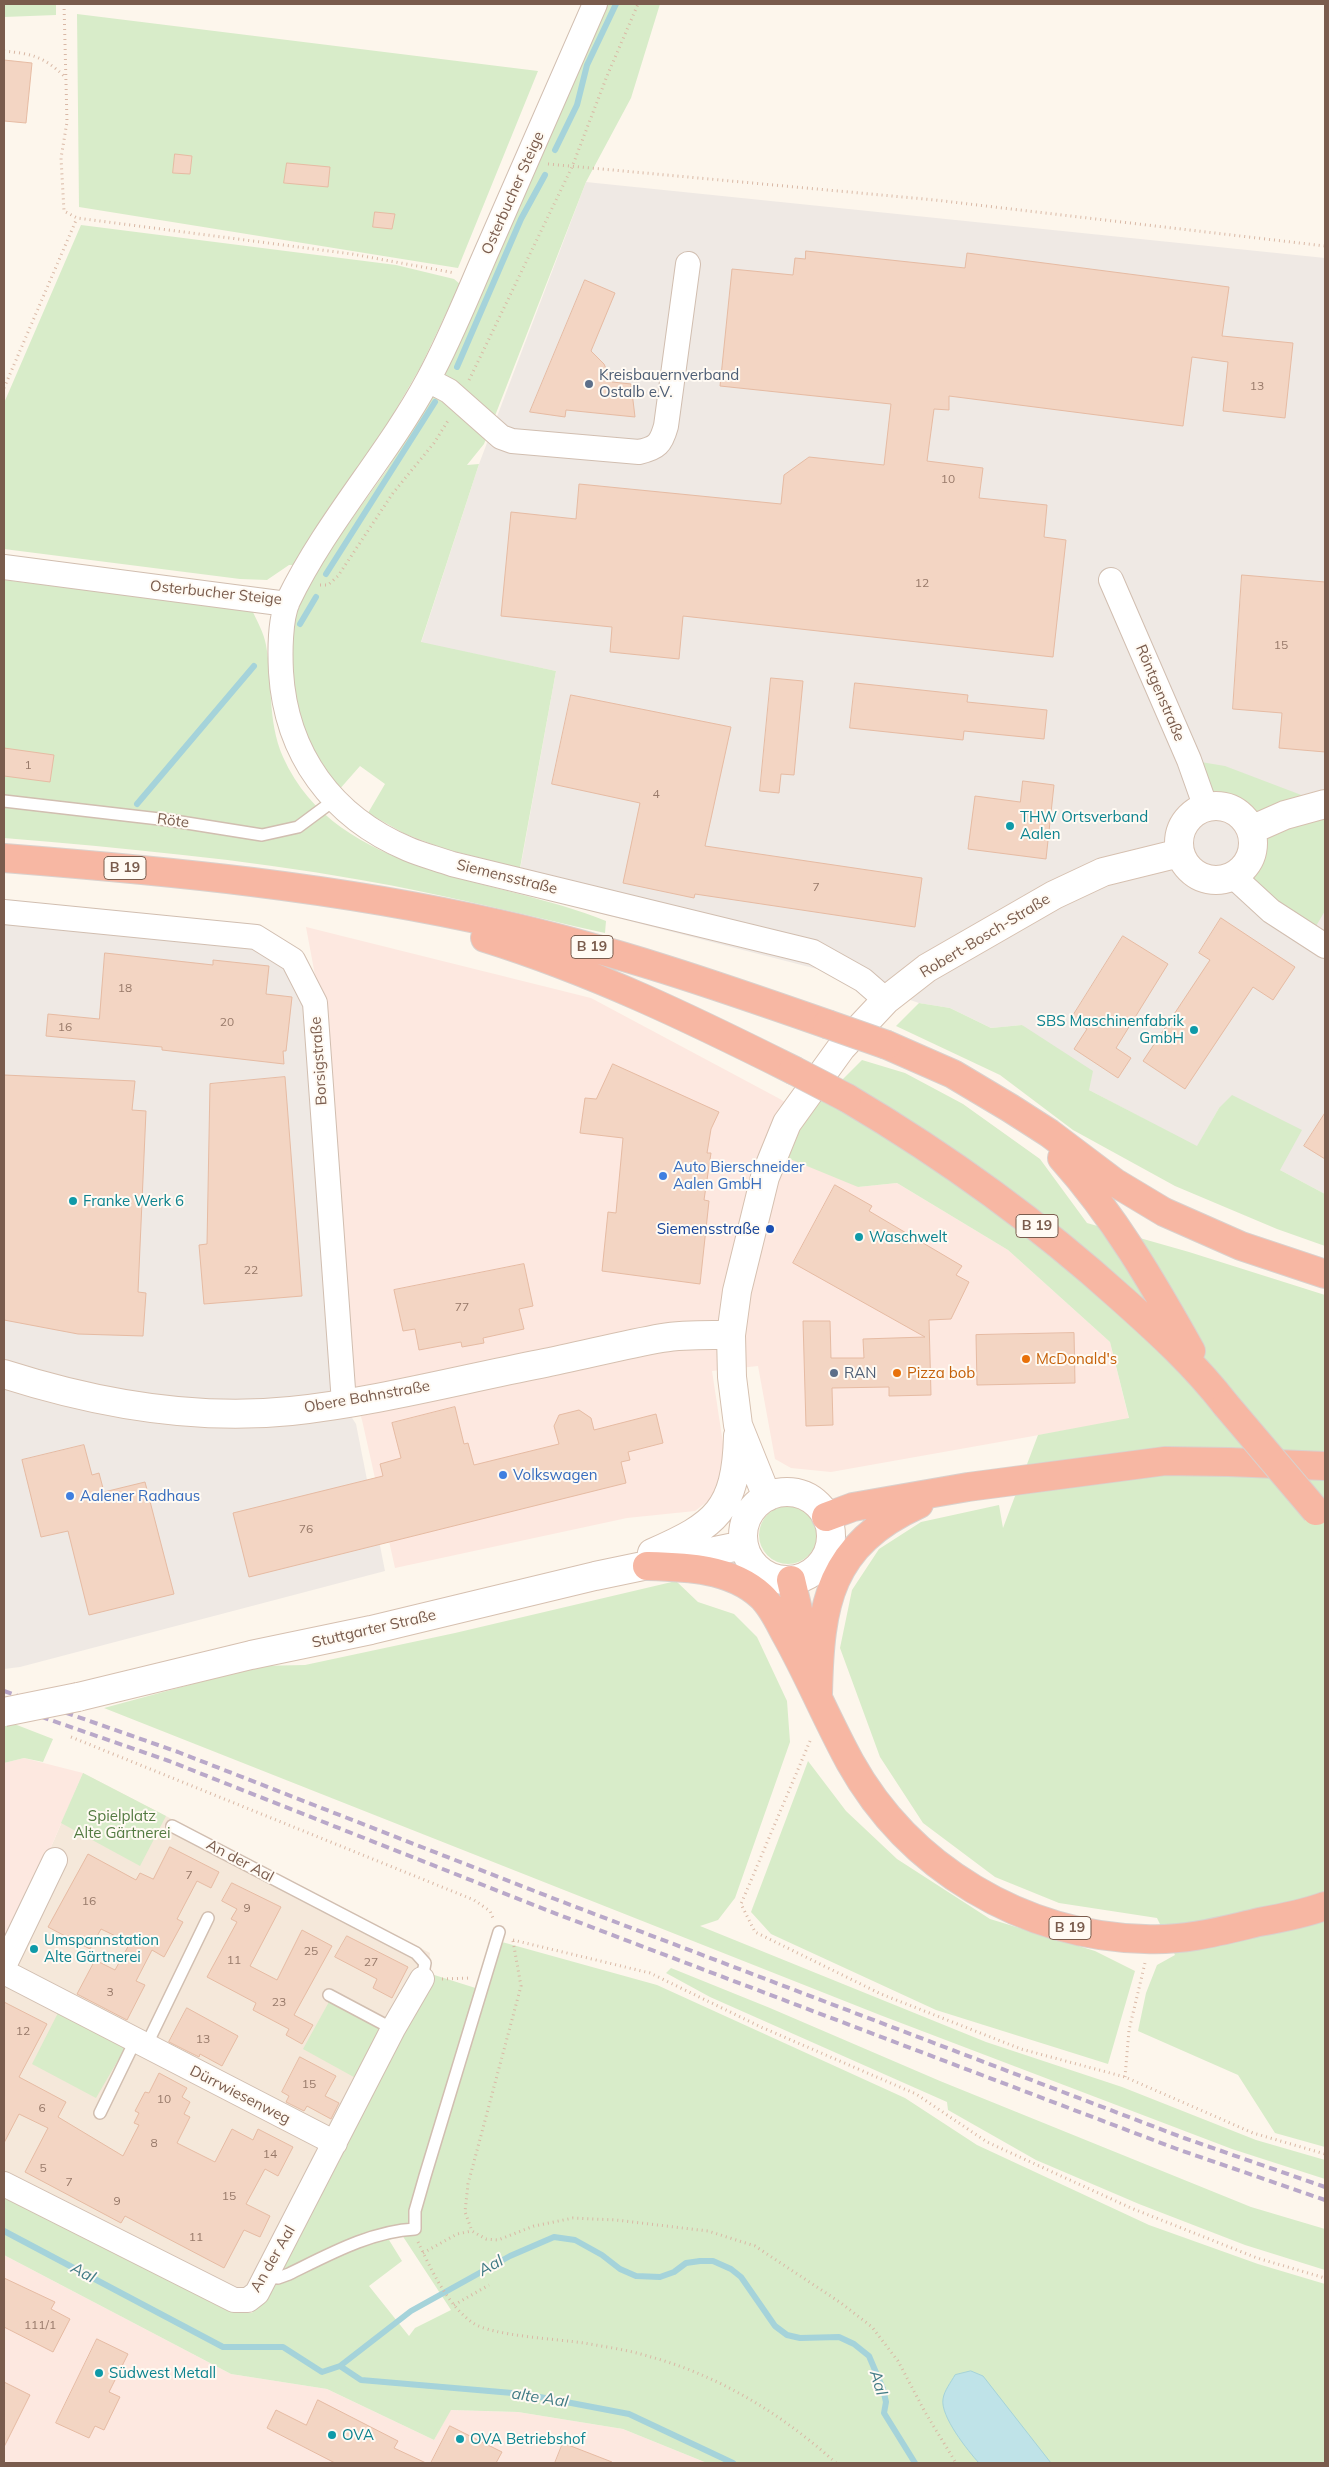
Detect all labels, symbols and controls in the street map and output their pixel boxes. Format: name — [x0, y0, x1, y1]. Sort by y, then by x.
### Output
street label: Osterbucher Steige — [478, 129, 548, 257]
place label: Kreisbauernverband Ostalb e.V. — [599, 366, 739, 401]
marker: Kreisbauernverband Ostalb e.V. — [583, 378, 595, 390]
house number: 13 — [1250, 379, 1264, 393]
house number: 10 — [941, 472, 955, 486]
house number: 12 — [915, 576, 929, 590]
street label: Osterbucher Steige — [149, 577, 283, 609]
house number: 15 — [1274, 638, 1288, 652]
street label: Röntgenstraße — [1132, 642, 1188, 744]
house number: 1 — [24, 758, 32, 772]
house number: 4 — [652, 787, 660, 801]
place label: THW Ortsverband Aalen — [1020, 808, 1148, 843]
street label: Röte — [156, 810, 190, 832]
marker: THW Ortsverband Aalen — [1004, 820, 1016, 832]
road number: B 19 — [104, 856, 146, 880]
street label: Siemensstraße — [455, 856, 559, 898]
house number: 7 — [812, 880, 820, 894]
street label: Robert-Bosch-Straße — [917, 890, 1053, 982]
road number: B 19 — [571, 936, 613, 959]
house number: 18 — [118, 981, 132, 995]
place label: SBS Maschinenfabrik GmbH — [1037, 1012, 1184, 1047]
house number: 20 — [220, 1015, 234, 1029]
street label: Borsigstraße — [307, 1016, 331, 1106]
house number: 16 — [58, 1020, 72, 1034]
marker: SBS Maschinenfabrik GmbH — [1188, 1024, 1200, 1036]
place label: Auto Bierschneider Aalen GmbH — [673, 1158, 804, 1193]
marker: Auto Bierschneider Aalen GmbH — [657, 1170, 669, 1182]
place label: Franke Werk 6 — [83, 1192, 184, 1210]
marker: Franke Werk 6 — [67, 1195, 79, 1207]
road number: B 19 — [1016, 1214, 1058, 1238]
place label: Siemensstraße — [657, 1220, 760, 1238]
marker: Siemensstraße — [764, 1223, 776, 1235]
place label: Waschwelt — [869, 1228, 947, 1246]
marker: Waschwelt — [853, 1231, 865, 1243]
house number: 22 — [244, 1263, 258, 1277]
house number: 77 — [455, 1300, 469, 1314]
place label: McDonald's — [1036, 1350, 1117, 1368]
marker: McDonald's — [1020, 1353, 1032, 1365]
place label: RAN — [844, 1364, 876, 1382]
place label: Pizza bob — [907, 1364, 975, 1382]
marker: RAN — [828, 1367, 840, 1379]
marker: Pizza bob — [891, 1367, 903, 1379]
street label: Obere Bahnstraße — [303, 1377, 431, 1417]
place label: Volkswagen — [513, 1466, 597, 1484]
marker: Volkswagen — [497, 1469, 509, 1481]
place label: Aalener Radhaus — [80, 1487, 200, 1505]
marker: Aalener Radhaus — [64, 1490, 76, 1502]
house number: 76 — [299, 1522, 313, 1536]
street label: Stuttgarter Straße — [310, 1606, 438, 1652]
park label: Spielplatz Alte Gärtnerei — [74, 1807, 170, 1842]
street label: An der Aal — [203, 1836, 277, 1886]
house number: 7 — [185, 1868, 193, 1882]
house number: 16 — [82, 1894, 96, 1908]
house number: 9 — [243, 1901, 251, 1915]
road number: B 19 — [1049, 1916, 1091, 1940]
place label: Umspannstation Alte Gärtnerei — [44, 1931, 159, 1966]
marker: Umspannstation Alte Gärtnerei — [28, 1943, 40, 1955]
house number: 25 — [304, 1944, 318, 1958]
house number: 11 — [227, 1953, 241, 1967]
house number: 27 — [364, 1955, 378, 1969]
house number: 3 — [106, 1985, 114, 1999]
house number: 23 — [272, 1995, 286, 2009]
house number: 12 — [16, 2024, 30, 2038]
house number: 13 — [196, 2032, 210, 2046]
street label: Dürrwiesenweg — [187, 2062, 293, 2128]
house number: 15 — [302, 2077, 316, 2091]
house number: 10 — [157, 2092, 171, 2106]
house number: 6 — [38, 2101, 46, 2115]
house number: 8 — [150, 2136, 158, 2150]
house number: 14 — [263, 2147, 277, 2161]
house number: 5 — [39, 2161, 47, 2175]
house number: 7 — [65, 2175, 73, 2189]
house number: 15 — [222, 2189, 236, 2203]
house number: 9 — [113, 2194, 121, 2208]
street label: An der Aal — [247, 2223, 299, 2295]
house number: 11 — [189, 2230, 203, 2244]
water label: Aal — [475, 2252, 507, 2280]
water label: Aal — [67, 2259, 99, 2287]
house number: 111/1 — [24, 2318, 56, 2332]
place label: Südwest Metall — [109, 2364, 216, 2382]
marker: Südwest Metall — [93, 2367, 105, 2379]
water label: Aal — [865, 2368, 891, 2398]
water label: alte Aal — [510, 2384, 570, 2412]
place label: OVA — [342, 2426, 374, 2444]
marker: OVA — [326, 2429, 338, 2441]
place label: OVA Betriebshof — [470, 2430, 585, 2448]
marker: OVA Betriebshof — [454, 2433, 466, 2445]

